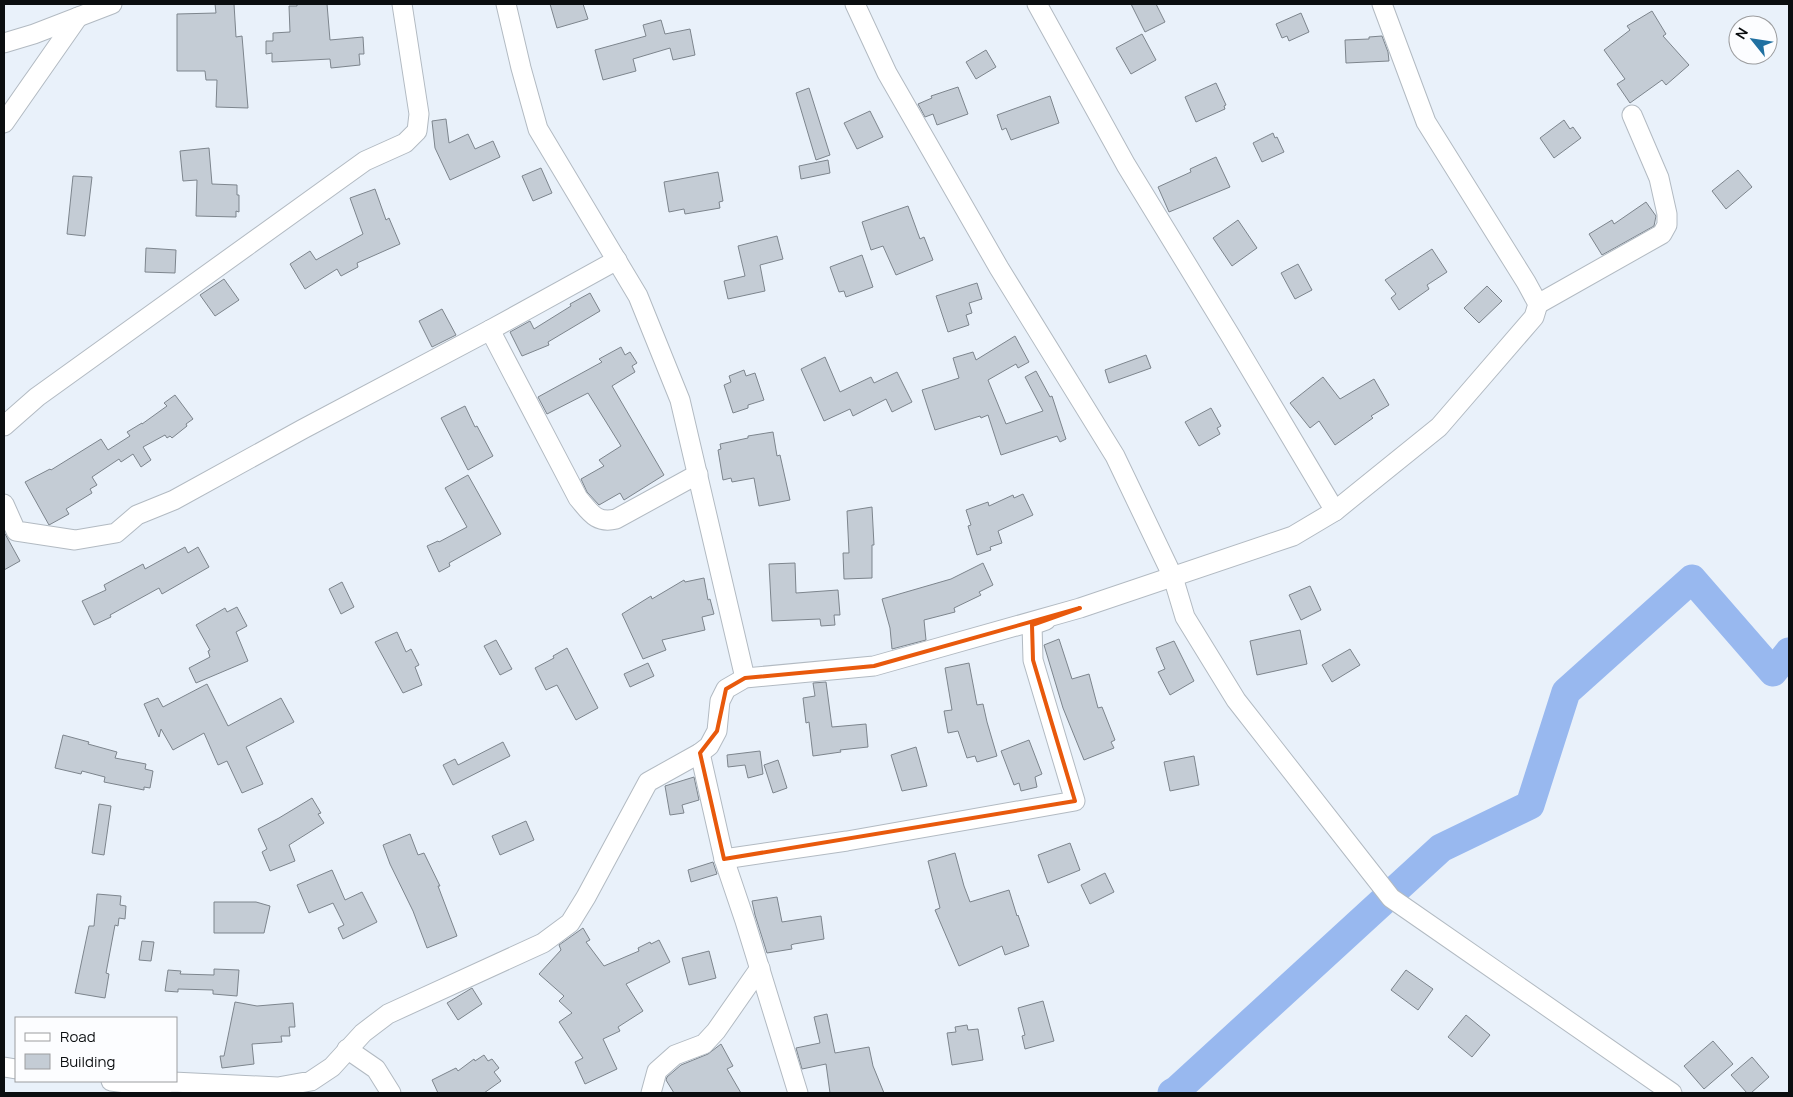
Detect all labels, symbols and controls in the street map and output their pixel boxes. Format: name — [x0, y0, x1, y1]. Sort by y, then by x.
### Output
north arrow — [1728, 15, 1778, 65]
text: N — [1731, 24, 1752, 42]
legend — [15, 1017, 178, 1082]
text: Road — [60, 1026, 96, 1047]
text: Building — [60, 1051, 115, 1072]

